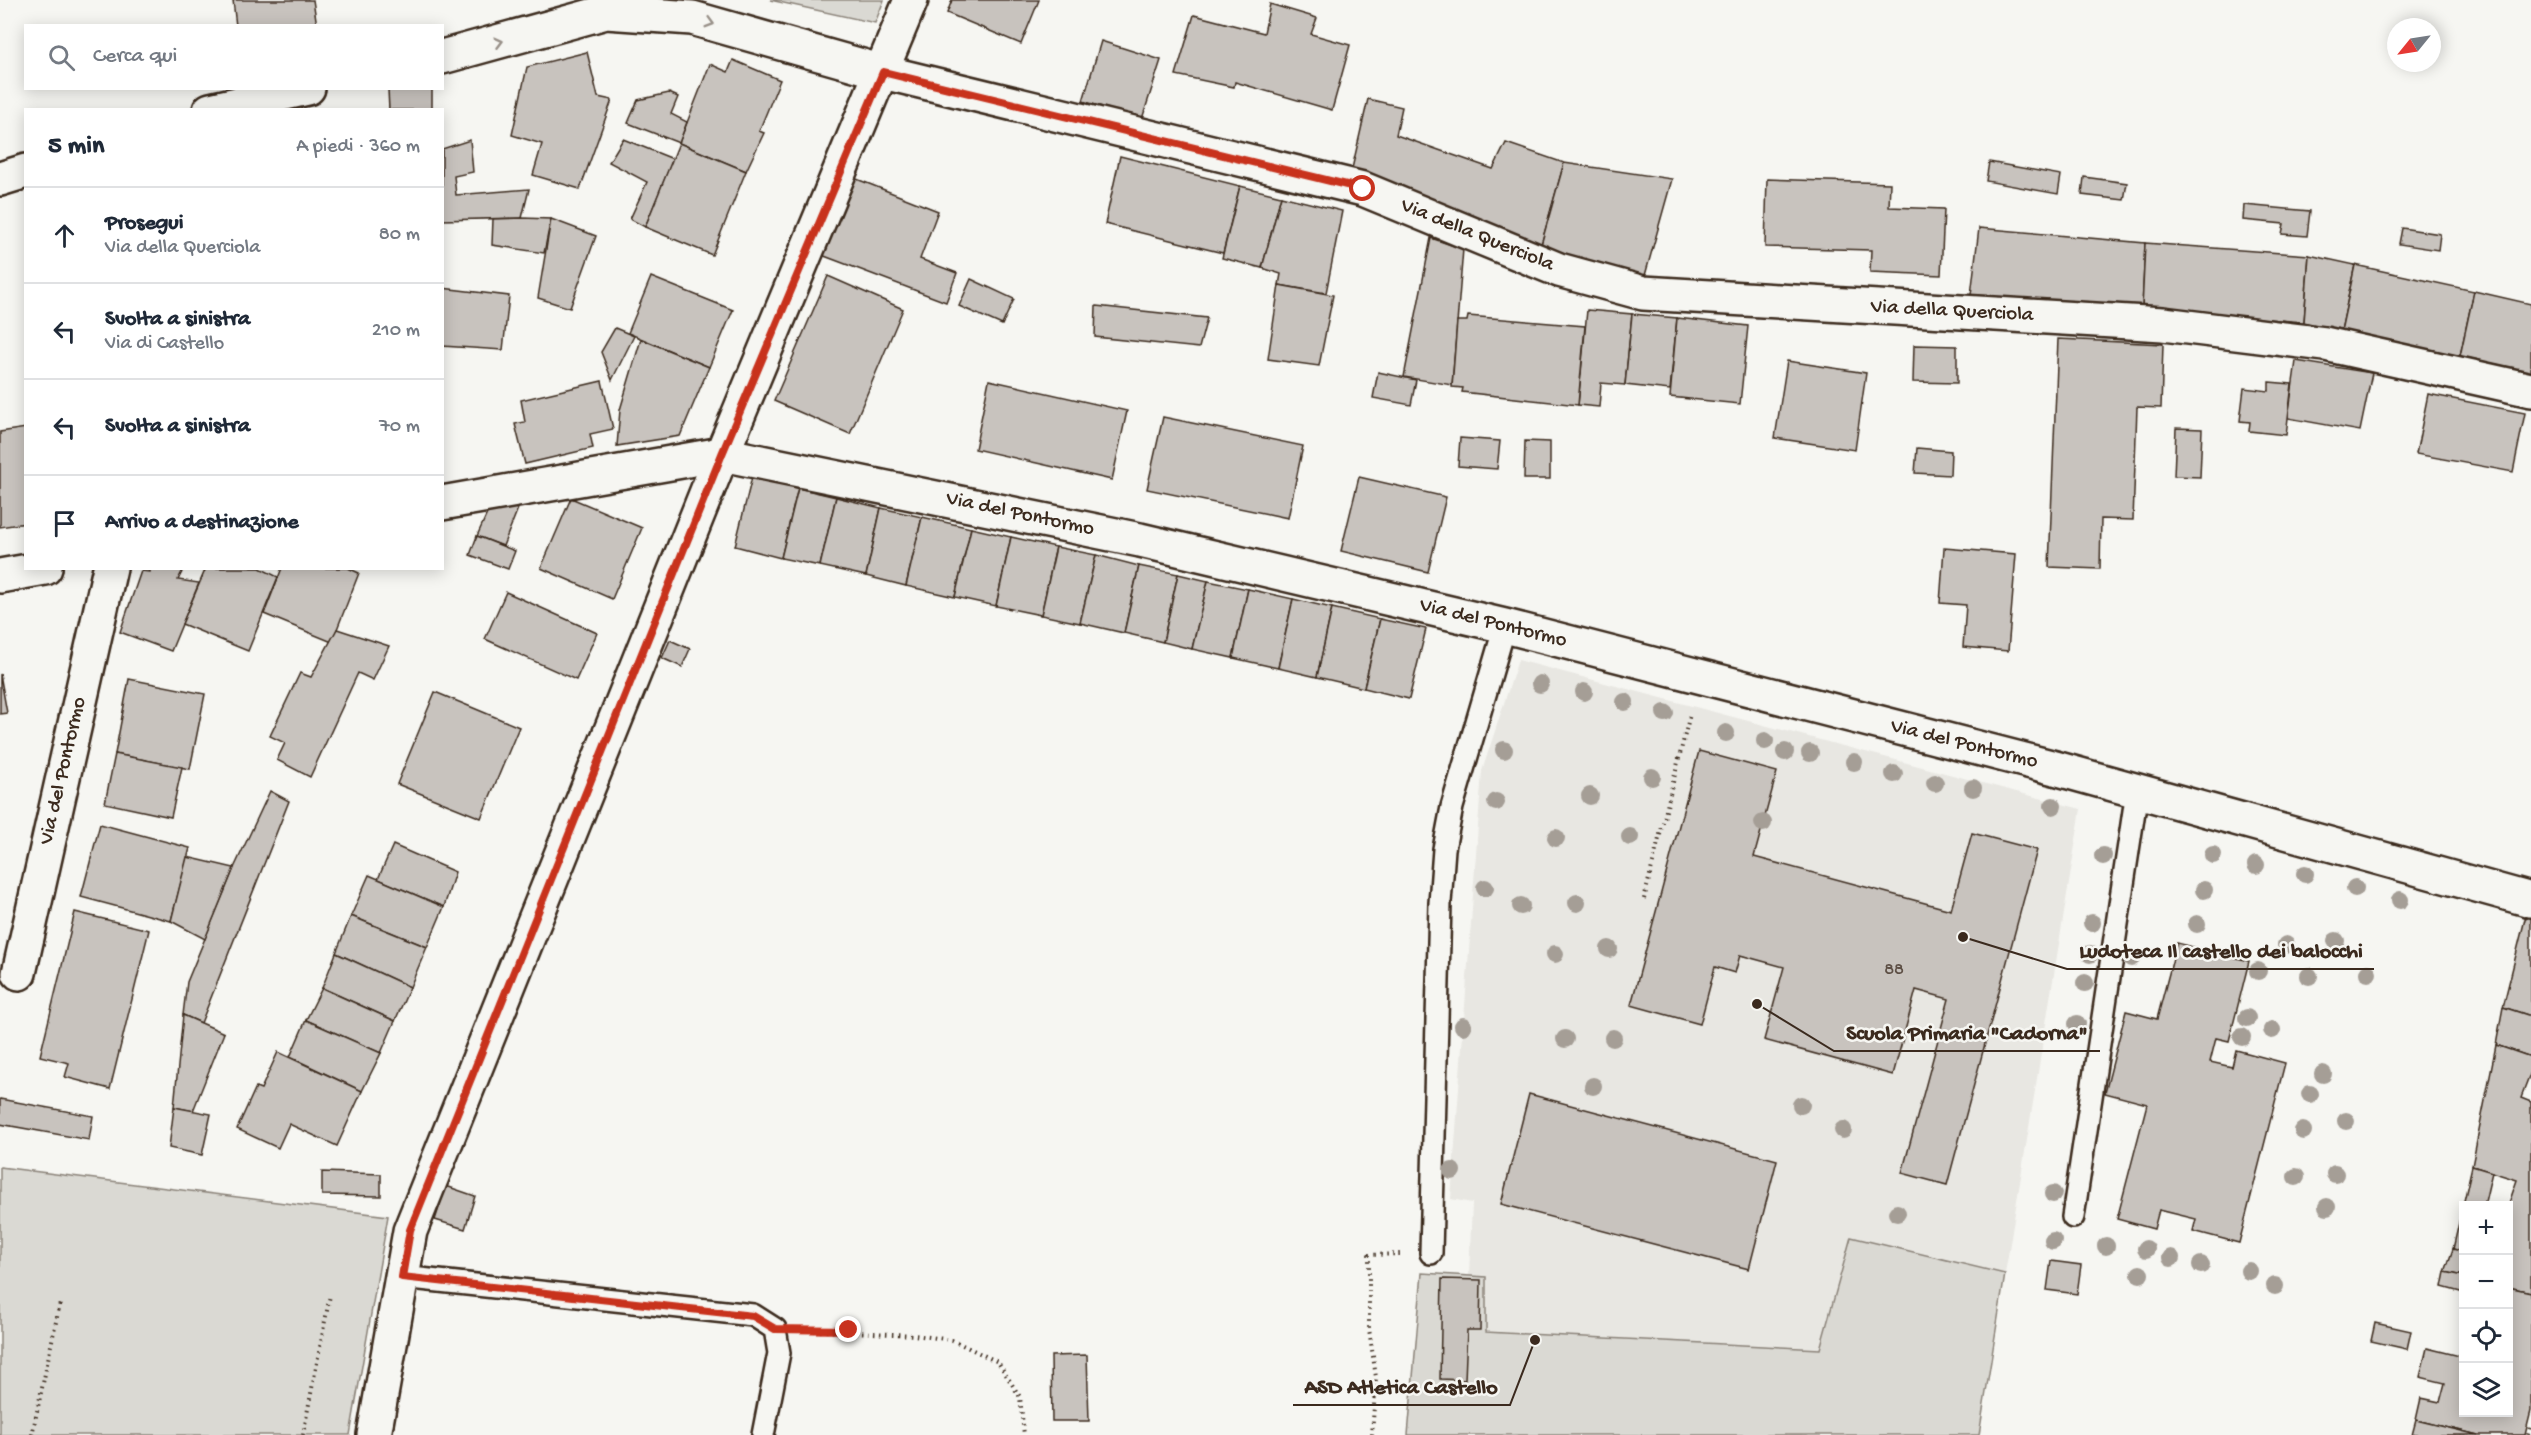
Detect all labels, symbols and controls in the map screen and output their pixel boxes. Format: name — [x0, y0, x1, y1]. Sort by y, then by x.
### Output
one-way arrow — [704, 16, 715, 28]
north arrow — [2387, 18, 2441, 72]
search box — [24, 24, 444, 90]
one-way arrow — [494, 36, 504, 49]
icon: search — [45, 41, 78, 74]
text: Cerca qui — [93, 44, 177, 70]
text: 5 min — [48, 132, 104, 163]
text: A piedi · 360 m — [296, 136, 420, 159]
route start — [1349, 175, 1375, 201]
street label: Via della Querciola — [1396, 194, 1558, 279]
text: Prosegui — [105, 211, 183, 237]
icon: ahead — [48, 219, 81, 252]
text: 80 m — [379, 224, 420, 247]
text: Via della Querciola — [105, 237, 260, 260]
street label: Via della Querciola — [1869, 295, 2035, 329]
text: Svolta a sinistra — [105, 307, 250, 333]
icon: left — [48, 315, 81, 348]
text: 210 m — [372, 320, 420, 343]
text: Via di Castello — [105, 333, 224, 356]
icon: left — [48, 411, 81, 444]
text: Svolta a sinistra — [105, 414, 250, 440]
text: 70 m — [379, 416, 420, 439]
street label: Via del Pontormo — [943, 487, 1096, 543]
icon: arrive — [48, 507, 81, 540]
text: Arrivo a destinazione — [105, 510, 299, 536]
street label: Via del Pontormo — [1416, 593, 1569, 654]
street label: Via del Pontormo — [35, 695, 93, 848]
street label: Via del Pontormo — [1887, 714, 2040, 775]
callout: Ludoteca Il castello dei balocchi — [2067, 929, 2374, 969]
text: Ludoteca Il castello dei balocchi — [2079, 940, 2363, 966]
house number: 88 — [1884, 960, 1904, 981]
callout: Scuola Primaria "Cadorna" — [1834, 1011, 2100, 1051]
text: Scuola Primaria "Cadorna" — [1846, 1022, 2088, 1048]
map controls — [2459, 1201, 2513, 1417]
button: + — [2459, 1201, 2513, 1255]
button: − — [2459, 1255, 2513, 1309]
button: locate — [2459, 1309, 2513, 1363]
route end — [835, 1316, 861, 1342]
button: layers — [2459, 1363, 2513, 1417]
callout: ASD Atletica Castello — [1293, 1365, 1510, 1405]
text: ASD Atletica Castello — [1303, 1376, 1498, 1402]

